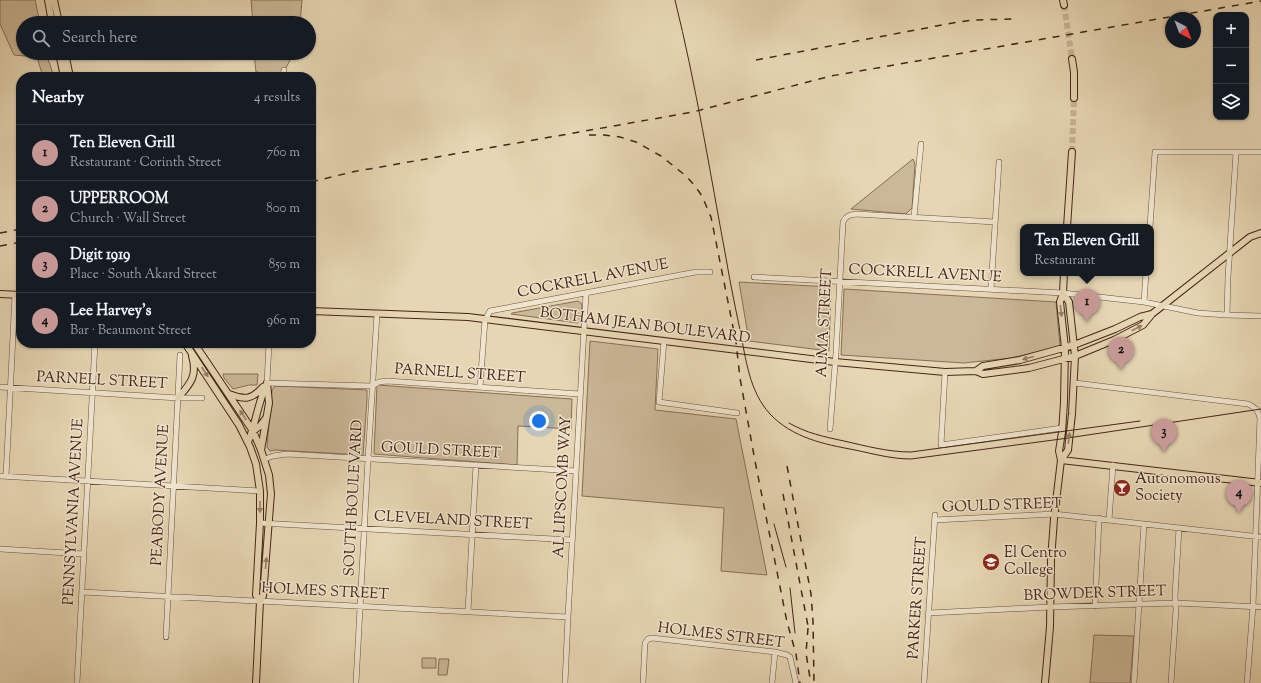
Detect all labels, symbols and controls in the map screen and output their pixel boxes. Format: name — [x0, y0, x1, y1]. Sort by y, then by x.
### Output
north arrow — [1165, 12, 1201, 48]
map controls — [1213, 12, 1249, 120]
button: + — [1213, 12, 1249, 48]
search box — [16, 16, 316, 60]
icon: search — [30, 27, 52, 49]
text: Search here — [62, 28, 137, 49]
button: − — [1213, 48, 1249, 84]
button: layers — [1213, 84, 1249, 120]
text: Nearby — [32, 86, 84, 110]
text: 4 results — [254, 89, 300, 107]
text: Ten Eleven Grill — [70, 133, 175, 154]
text: 1 — [43, 144, 47, 162]
text: 760 m — [267, 144, 300, 162]
text: Restaurant · Corinth Street — [70, 154, 221, 172]
text: UPPERROOM — [70, 189, 168, 210]
text: 2 — [42, 200, 48, 218]
text: 800 m — [266, 200, 300, 218]
text: Church · Wall Street — [70, 210, 186, 228]
popup — [1020, 224, 1154, 276]
text: Ten Eleven Grill — [1034, 231, 1140, 252]
text: Digit 1919 — [70, 245, 130, 266]
text: Restaurant — [1034, 252, 1095, 270]
street label: COCKRELL AVENUE — [516, 254, 670, 304]
text: 3 — [42, 256, 48, 274]
text: 850 m — [269, 256, 300, 274]
street label: COCKRELL AVENUE — [848, 259, 1002, 289]
text: Place · South Akard Street — [70, 266, 217, 284]
street label: ALMA STREET — [812, 267, 838, 378]
pin: 1 — [1074, 289, 1100, 322]
text: Lee Harvey's — [70, 301, 151, 322]
street label: BOTHAM JEAN BOULEVARD — [539, 303, 752, 349]
one-way arrow — [1058, 304, 1064, 317]
text: 4 — [42, 312, 48, 330]
text: 960 m — [267, 312, 300, 330]
text: Bar · Beaumont Street — [70, 322, 191, 340]
one-way arrow — [1131, 325, 1143, 331]
pin: 2 — [1108, 337, 1134, 370]
one-way arrow — [1021, 355, 1033, 361]
street label: PARNELL STREET — [394, 359, 527, 389]
street label: PARNELL STREET — [36, 367, 169, 395]
one-way arrow — [201, 367, 209, 378]
one-way arrow — [239, 410, 247, 421]
your location — [529, 411, 549, 431]
street label: AL LIPSCOMB WAY — [549, 415, 577, 559]
street label: PENNSYLVANIA AVENUE — [59, 418, 89, 606]
street label: SOUTH BOULEVARD — [339, 419, 369, 577]
pin: 3 — [1151, 419, 1177, 452]
street label: PEABODY AVENUE — [147, 424, 175, 566]
one-way arrow — [1066, 432, 1073, 444]
street label: GOULD STREET — [380, 437, 502, 465]
place label: Autonomous Society — [1135, 469, 1221, 507]
bar icon: Autonomous Society — [1112, 478, 1132, 498]
pin: 4 — [1226, 480, 1252, 513]
street label: GOULD STREET — [941, 493, 1063, 519]
one-way arrow — [257, 501, 263, 514]
street label: CLEVELAND STREET — [373, 506, 533, 536]
street label: PARKER STREET — [903, 536, 933, 660]
place label: El Centro College — [1004, 543, 1067, 581]
school or university icon: El Centro College — [981, 552, 1001, 572]
one-way arrow — [263, 557, 269, 569]
street label: HOLMES STREET — [261, 578, 390, 606]
street label: BROWDER STREET — [1023, 581, 1167, 607]
street label: HOLMES STREET — [656, 618, 786, 654]

